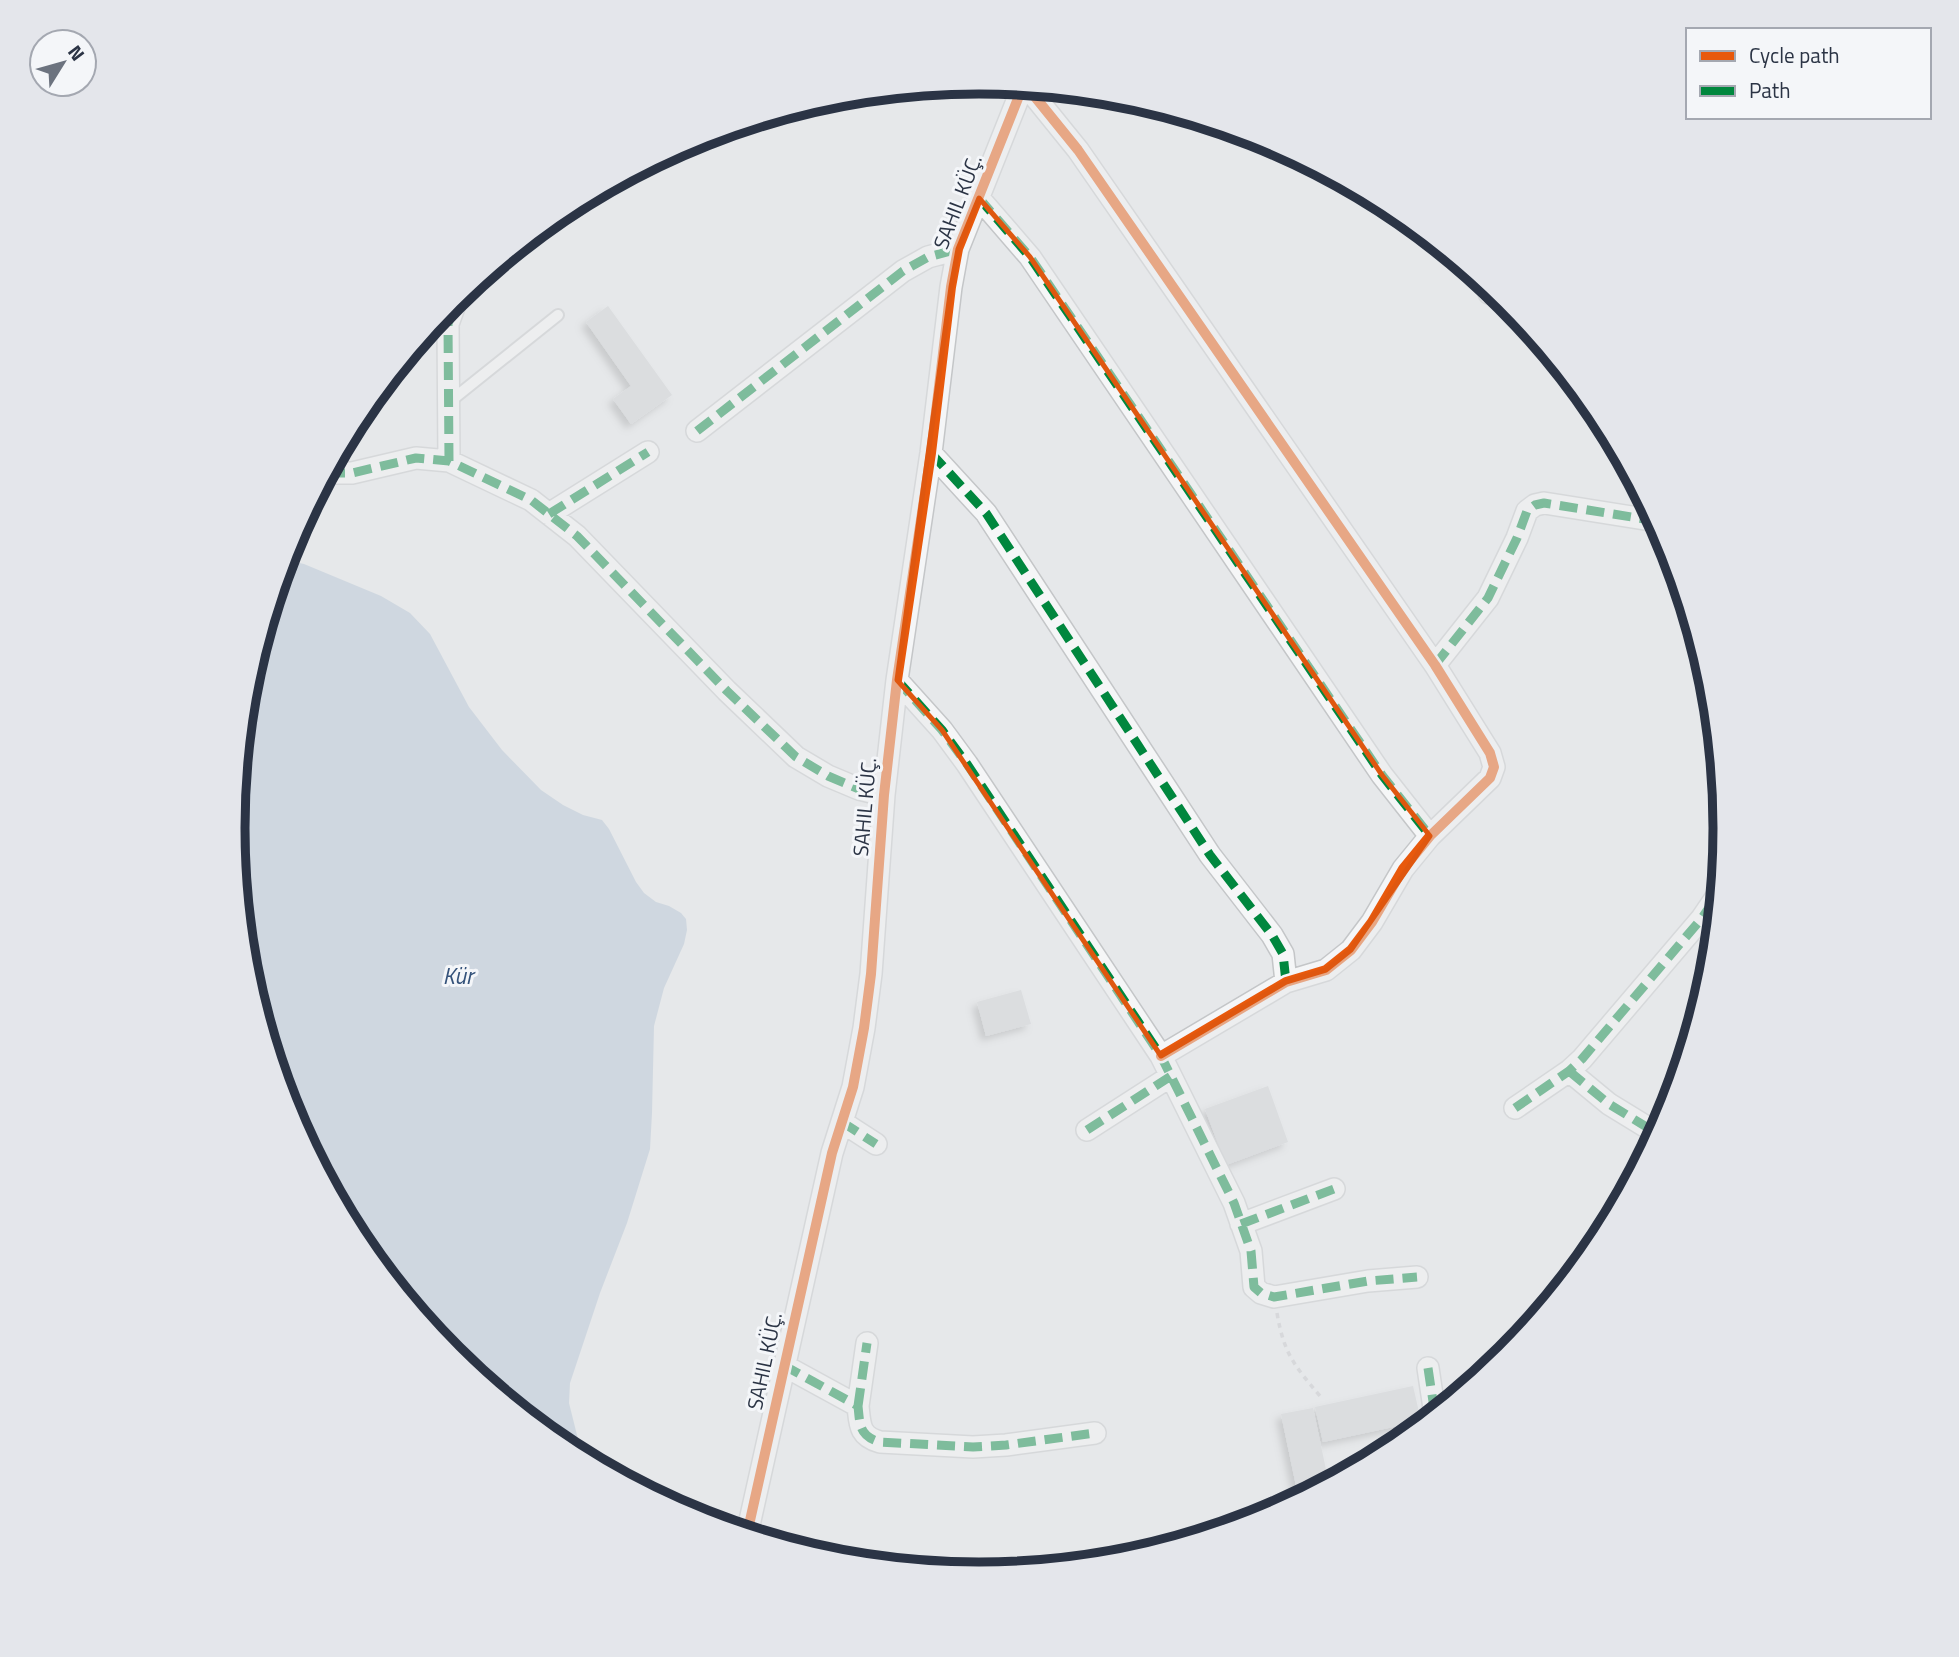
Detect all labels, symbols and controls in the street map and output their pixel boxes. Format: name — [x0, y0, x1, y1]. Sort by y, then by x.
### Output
north arrow — [28, 28, 98, 98]
legend — [1686, 28, 1931, 119]
text: N — [61, 38, 93, 66]
text: Cycle path — [1749, 39, 1840, 71]
text: Path — [1749, 74, 1791, 106]
street label: SAHIL KÜÇ. — [924, 150, 990, 254]
street label: SAHIL KÜÇ. — [844, 756, 884, 858]
water label: Kür — [443, 958, 476, 993]
street label: SAHIL KÜÇ. — [738, 1309, 790, 1413]

